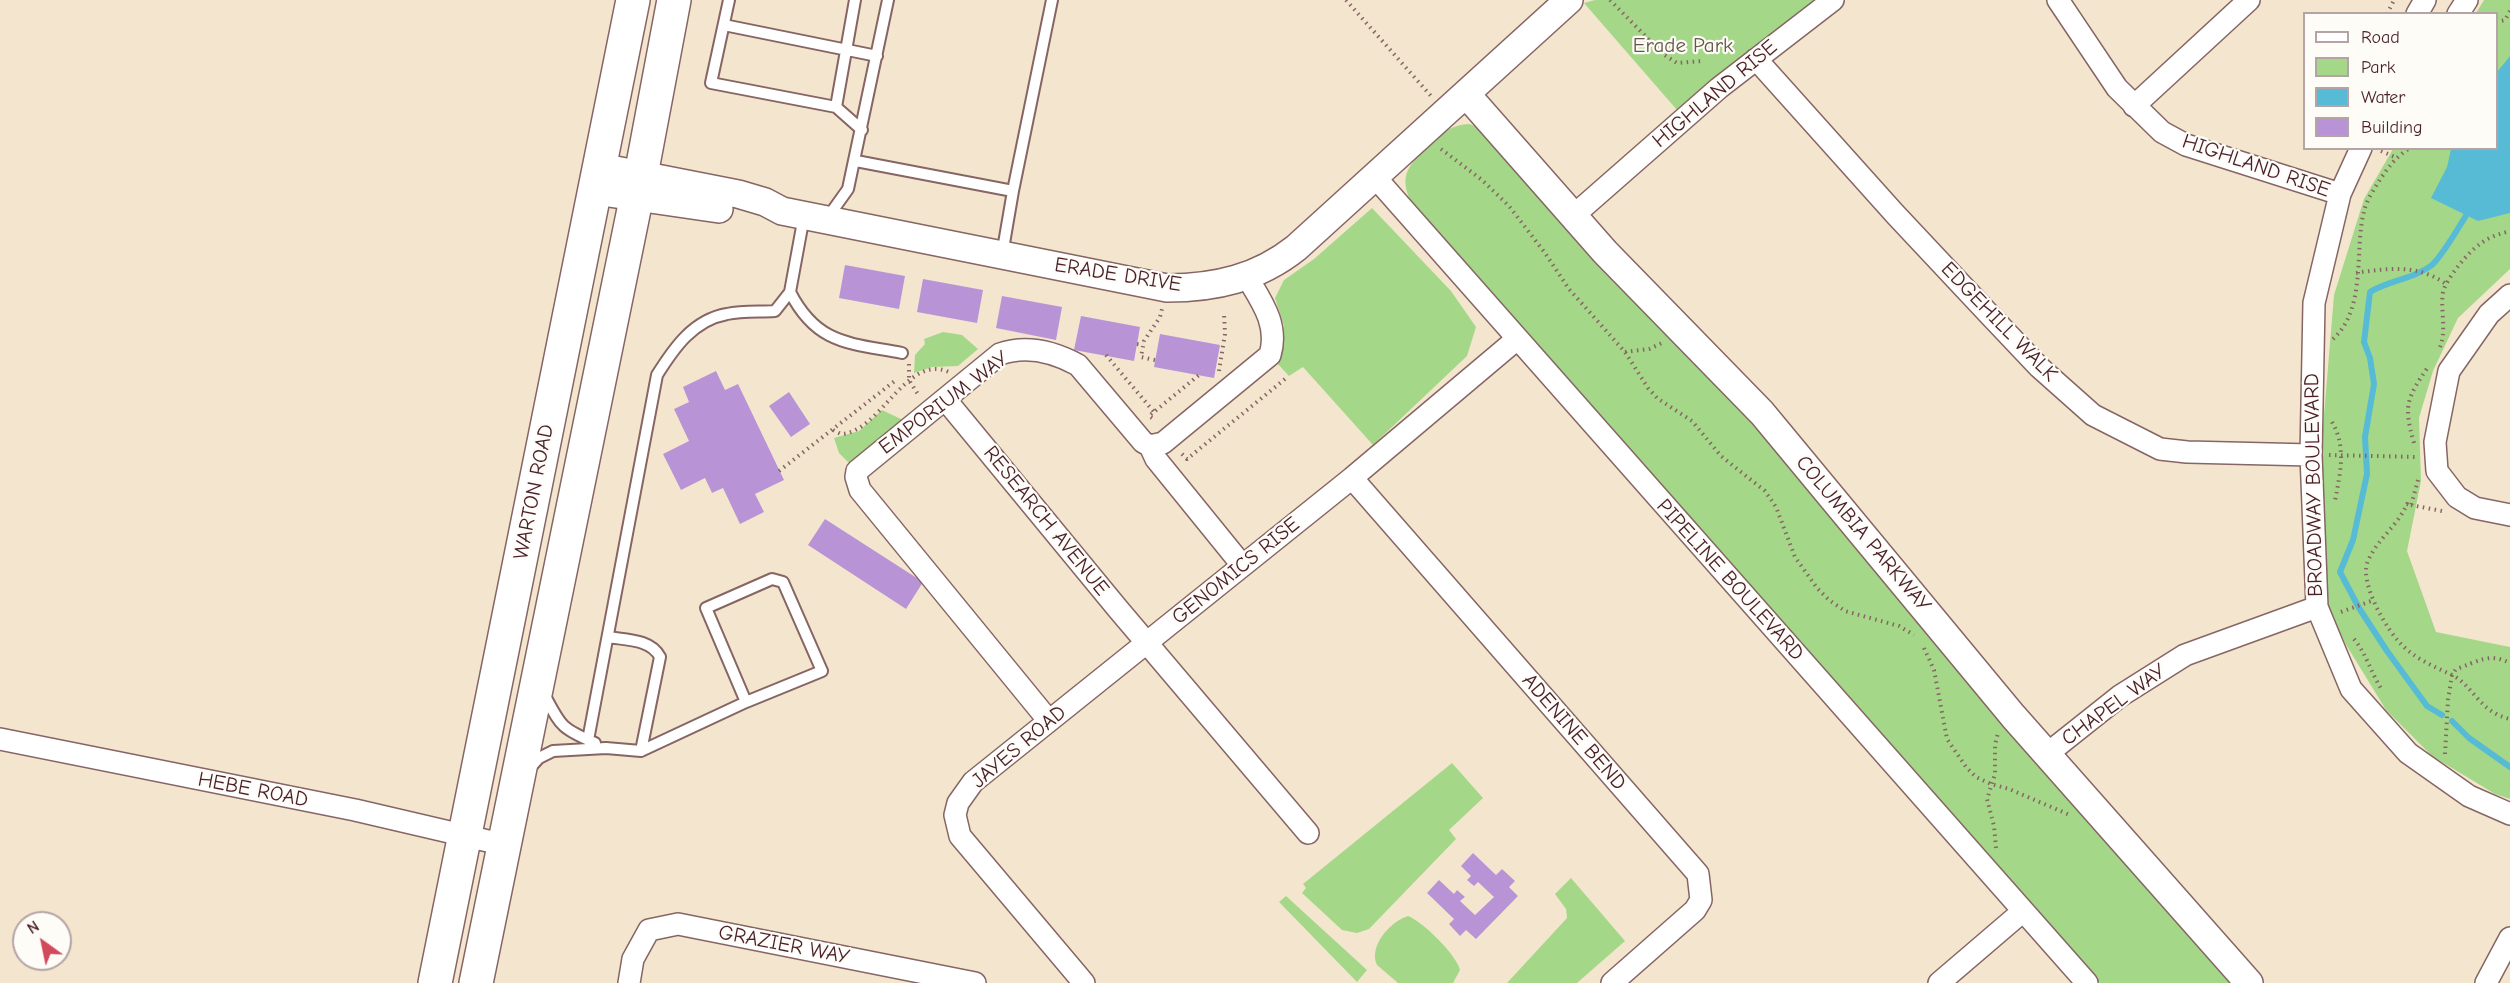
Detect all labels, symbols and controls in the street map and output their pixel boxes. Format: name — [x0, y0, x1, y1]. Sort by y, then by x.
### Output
legend — [2303, 12, 2498, 150]
text: Road — [2361, 27, 2400, 48]
park label: Erade Park — [1633, 33, 1733, 59]
street label: HIGHLAND RISE — [1648, 35, 1782, 153]
text: Park — [2361, 57, 2395, 78]
text: Water — [2361, 87, 2405, 108]
text: Building — [2361, 117, 2423, 138]
street label: HIGHLAND RISE — [2179, 129, 2333, 203]
street label: ERADE DRIVE — [1053, 253, 1183, 297]
street label: EDGEHILL WALK — [1936, 257, 2062, 387]
street label: EMPORIUM WAY — [874, 346, 1014, 460]
street label: BROADWAY BOULEVARD — [2299, 373, 2329, 597]
street label: WARTON ROAD — [509, 422, 559, 562]
street label: RESEARCH AVENUE — [978, 441, 1114, 601]
street label: COLUMBIA PARKWAY — [1790, 451, 1936, 617]
street label: PIPELINE BOULEVARD — [1651, 494, 1809, 666]
street label: GENOMICS RISE — [1167, 512, 1305, 630]
street label: CHAPEL WAY — [2057, 659, 2171, 751]
street label: ADENINE BEND — [1516, 669, 1632, 795]
street label: JAYES ROAD — [967, 700, 1071, 794]
street label: HEBE ROAD — [196, 767, 310, 813]
north arrow — [12, 911, 72, 971]
text: N — [24, 917, 43, 938]
street label: GRAZIER WAY — [716, 920, 852, 970]

